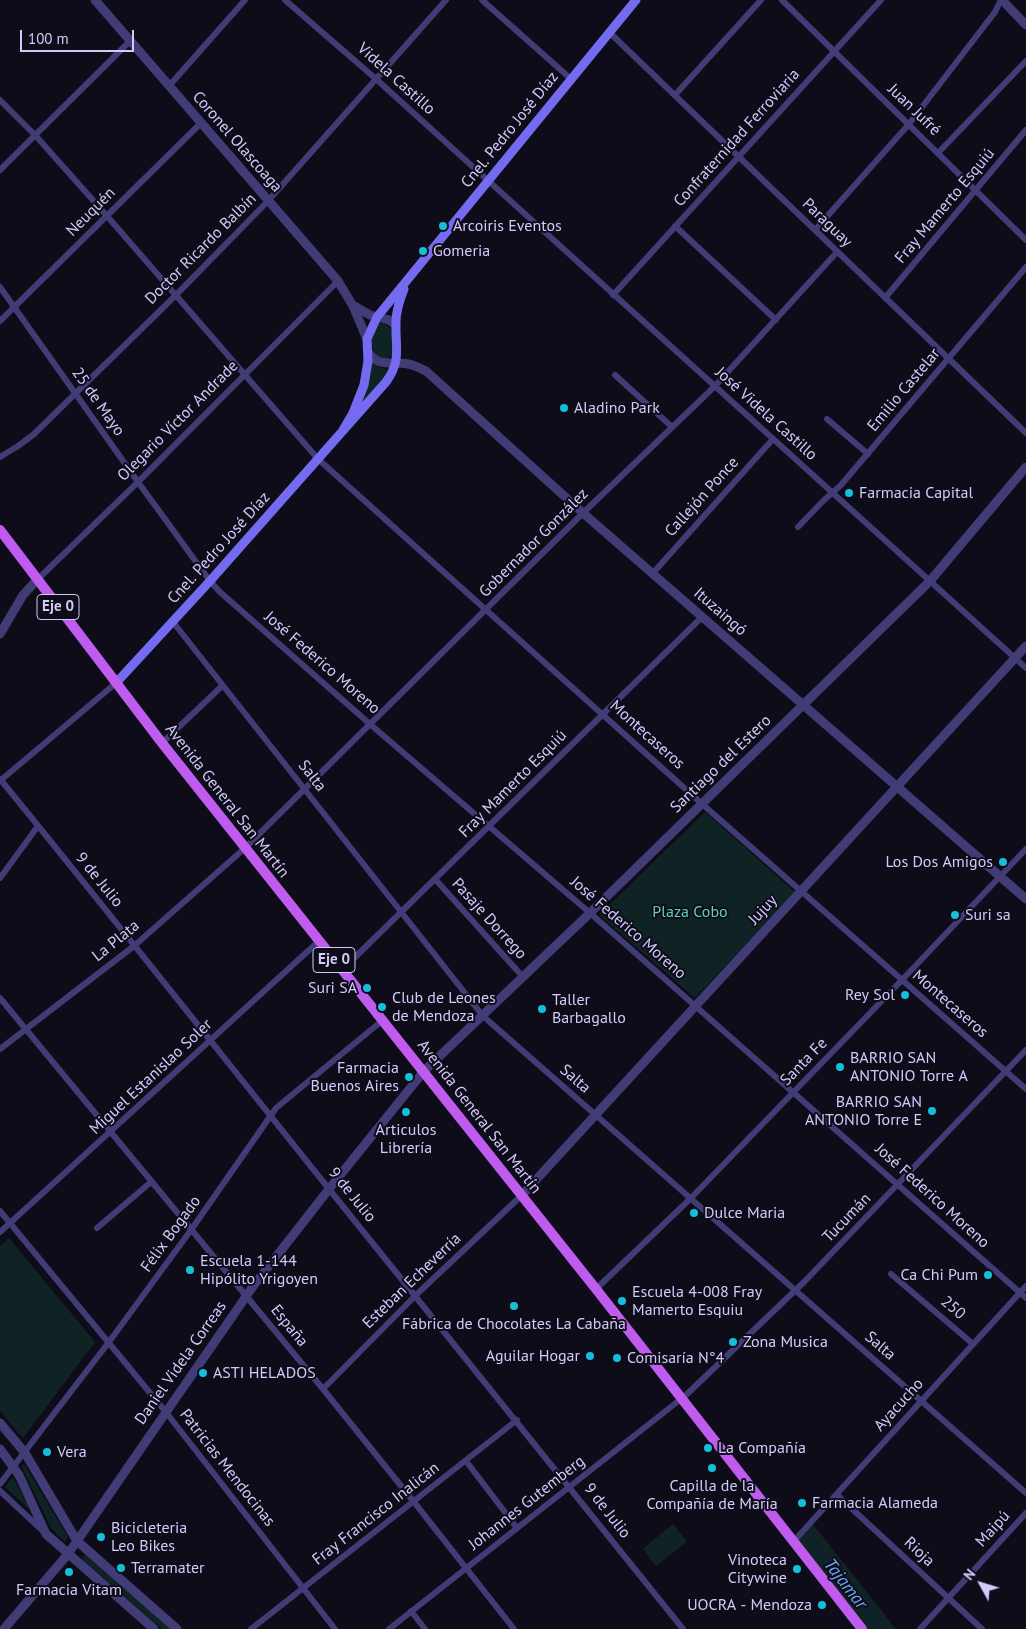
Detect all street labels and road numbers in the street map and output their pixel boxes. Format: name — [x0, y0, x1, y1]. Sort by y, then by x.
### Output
street label: Videla Castillo — [353, 39, 439, 119]
street label: Confraternidad Ferroviaria — [670, 65, 804, 211]
street label: Cnel. Pedro José Díaz — [457, 68, 563, 192]
street label: Juan Jufré — [884, 80, 944, 140]
street label: Coronel Olascoaga — [188, 88, 286, 196]
street label: Fray Mamerto Esquiú — [891, 144, 999, 268]
street label: Neuquén — [62, 183, 120, 241]
street label: Doctor Ricardo Balbín — [141, 189, 261, 309]
street label: Paraguay — [798, 194, 856, 252]
street label: Emilio Castelar — [864, 345, 944, 435]
street label: Olegario Víctor Andrade — [114, 357, 242, 485]
street label: José Videla Castillo — [711, 363, 821, 465]
street label: 25 de Mayo — [67, 364, 129, 440]
street label: Callejón Ponce — [661, 453, 743, 541]
street label: Gobernador González — [476, 485, 592, 601]
street label: Cnel. Pedro José Díaz — [164, 488, 274, 608]
street label: Ituzaingó — [690, 584, 750, 640]
road number: Eje 0 — [37, 594, 79, 620]
street label: José Federico Moreno — [260, 608, 384, 718]
street label: Montecaseros — [606, 696, 688, 774]
street label: Santiago del Estero — [667, 711, 775, 817]
street label: Avenida General San Martín — [161, 720, 293, 882]
street label: Fray Mamerto Esquiú — [455, 726, 571, 842]
street label: Salta — [294, 757, 330, 795]
street label: 9 de Julio — [71, 849, 127, 911]
street label: José Federico Moreno — [566, 873, 690, 983]
street label: Pasaje Dorrego — [448, 874, 530, 964]
street label: Jujuy — [745, 891, 781, 929]
street label: La Plata — [89, 916, 143, 966]
road number: Eje 0 — [313, 948, 355, 972]
street label: Montecaseros — [908, 966, 992, 1042]
street label: Miguel Estanislao Soler — [86, 1015, 216, 1139]
street label: Santa Fe — [777, 1034, 831, 1090]
street label: Avenida General San Martín — [413, 1036, 545, 1198]
street label: Salta — [556, 1060, 594, 1098]
street label: José Federico Moreno — [871, 1140, 993, 1252]
street label: 9 de Julio — [324, 1164, 380, 1226]
street label: Tucumán — [819, 1189, 875, 1247]
street label: Félix Bogado — [137, 1192, 205, 1276]
street label: Esteban Echeverría — [359, 1229, 465, 1333]
street label: 250 — [937, 1292, 969, 1324]
street label: Daniel Videla Correas — [131, 1298, 231, 1428]
street label: España — [266, 1301, 312, 1351]
street label: Salta — [861, 1327, 899, 1365]
street label: Ayacucho — [870, 1375, 928, 1435]
street label: Patricias Mendocinas — [175, 1406, 279, 1530]
street label: Johannes Gutemberg — [465, 1452, 589, 1554]
street label: Fray Francisco Inalicán — [309, 1458, 443, 1570]
street label: 9 de Julio — [579, 1480, 635, 1542]
street label: Maipú — [972, 1507, 1014, 1551]
street label: Rioja — [900, 1533, 938, 1571]

